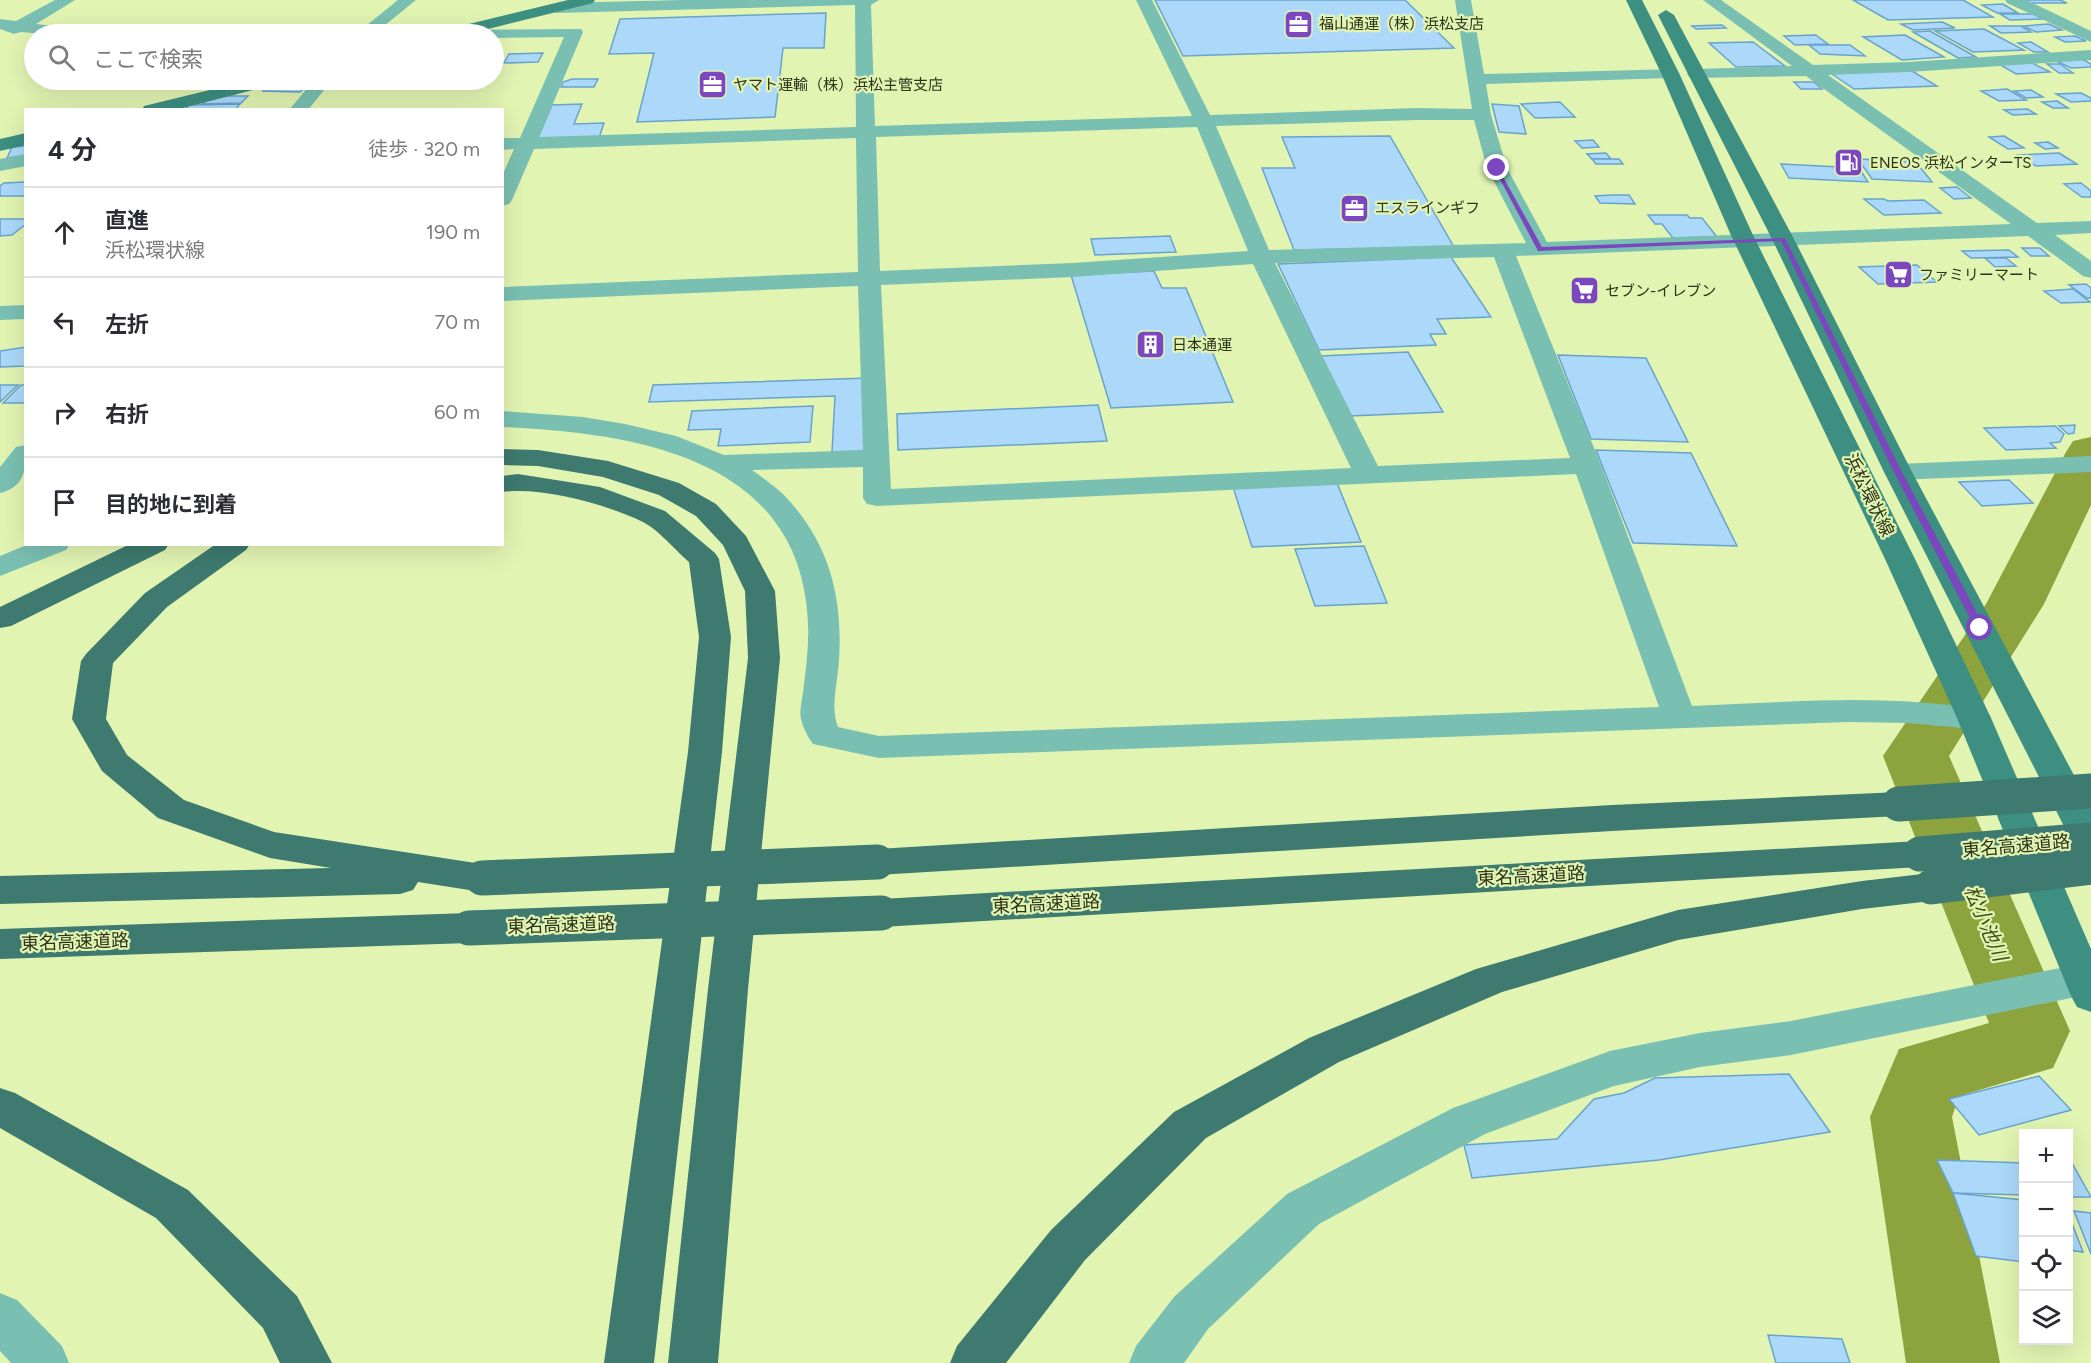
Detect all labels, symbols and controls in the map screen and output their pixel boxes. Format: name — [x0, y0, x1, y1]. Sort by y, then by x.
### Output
office icon: 福山通運（株）浜松支店 — [1282, 8, 1314, 40]
place label: 福山通運（株）浜松支店 — [1319, 15, 1484, 33]
search box — [24, 24, 504, 90]
icon: search — [45, 41, 78, 74]
text: ここで検索 — [93, 46, 203, 73]
office icon: ヤマト運輸（株）浜松主管支店 — [696, 69, 728, 101]
place label: ヤマト運輸（株）浜松主管支店 — [733, 76, 943, 94]
text: 4 分 — [48, 134, 97, 166]
text: 徒歩 · 320 m — [368, 137, 480, 161]
fuel station icon: ENEOS 浜松インターTS — [1833, 147, 1865, 179]
route end — [1483, 154, 1509, 180]
place label: ENEOS 浜松インターTS — [1870, 154, 2031, 172]
office icon: エスラインギフ — [1338, 192, 1370, 224]
place label: エスラインギフ — [1375, 199, 1480, 217]
text: 直進 — [105, 207, 149, 234]
icon: ahead — [48, 216, 81, 249]
text: 190 m — [426, 220, 480, 244]
text: 浜松環状線 — [105, 238, 205, 262]
supermarket icon: ファミリーマート — [1882, 259, 1914, 291]
place label: ファミリーマート — [1919, 266, 2039, 284]
supermarket icon: セブン-イレブン — [1568, 275, 1600, 307]
place label: セブン-イレブン — [1605, 282, 1716, 300]
icon: left — [48, 306, 81, 339]
text: 70 m — [434, 310, 480, 334]
text: 左折 — [105, 311, 149, 338]
building icon: 日本通運 — [1135, 329, 1167, 361]
place label: 日本通運 — [1172, 336, 1232, 354]
icon: right — [48, 396, 81, 429]
text: 60 m — [434, 400, 480, 424]
text: 右折 — [105, 401, 149, 428]
street label: 浜松環状線 — [1839, 450, 1899, 540]
icon: arrive — [48, 486, 81, 519]
text: 目的地に到着 — [105, 491, 237, 518]
route start — [1966, 614, 1992, 640]
street label: 東名高速道路 — [1961, 830, 2071, 862]
street label: 東名高速道路 — [1476, 862, 1586, 890]
water label: 松小池川 — [1959, 881, 2013, 966]
street label: 東名高速道路 — [991, 890, 1101, 918]
street label: 東名高速道路 — [507, 912, 615, 938]
street label: 東名高速道路 — [21, 929, 129, 955]
map controls — [2019, 1129, 2073, 1345]
button: + — [2019, 1129, 2073, 1183]
button: − — [2019, 1183, 2073, 1237]
button: locate — [2019, 1237, 2073, 1291]
button: layers — [2019, 1291, 2073, 1345]

